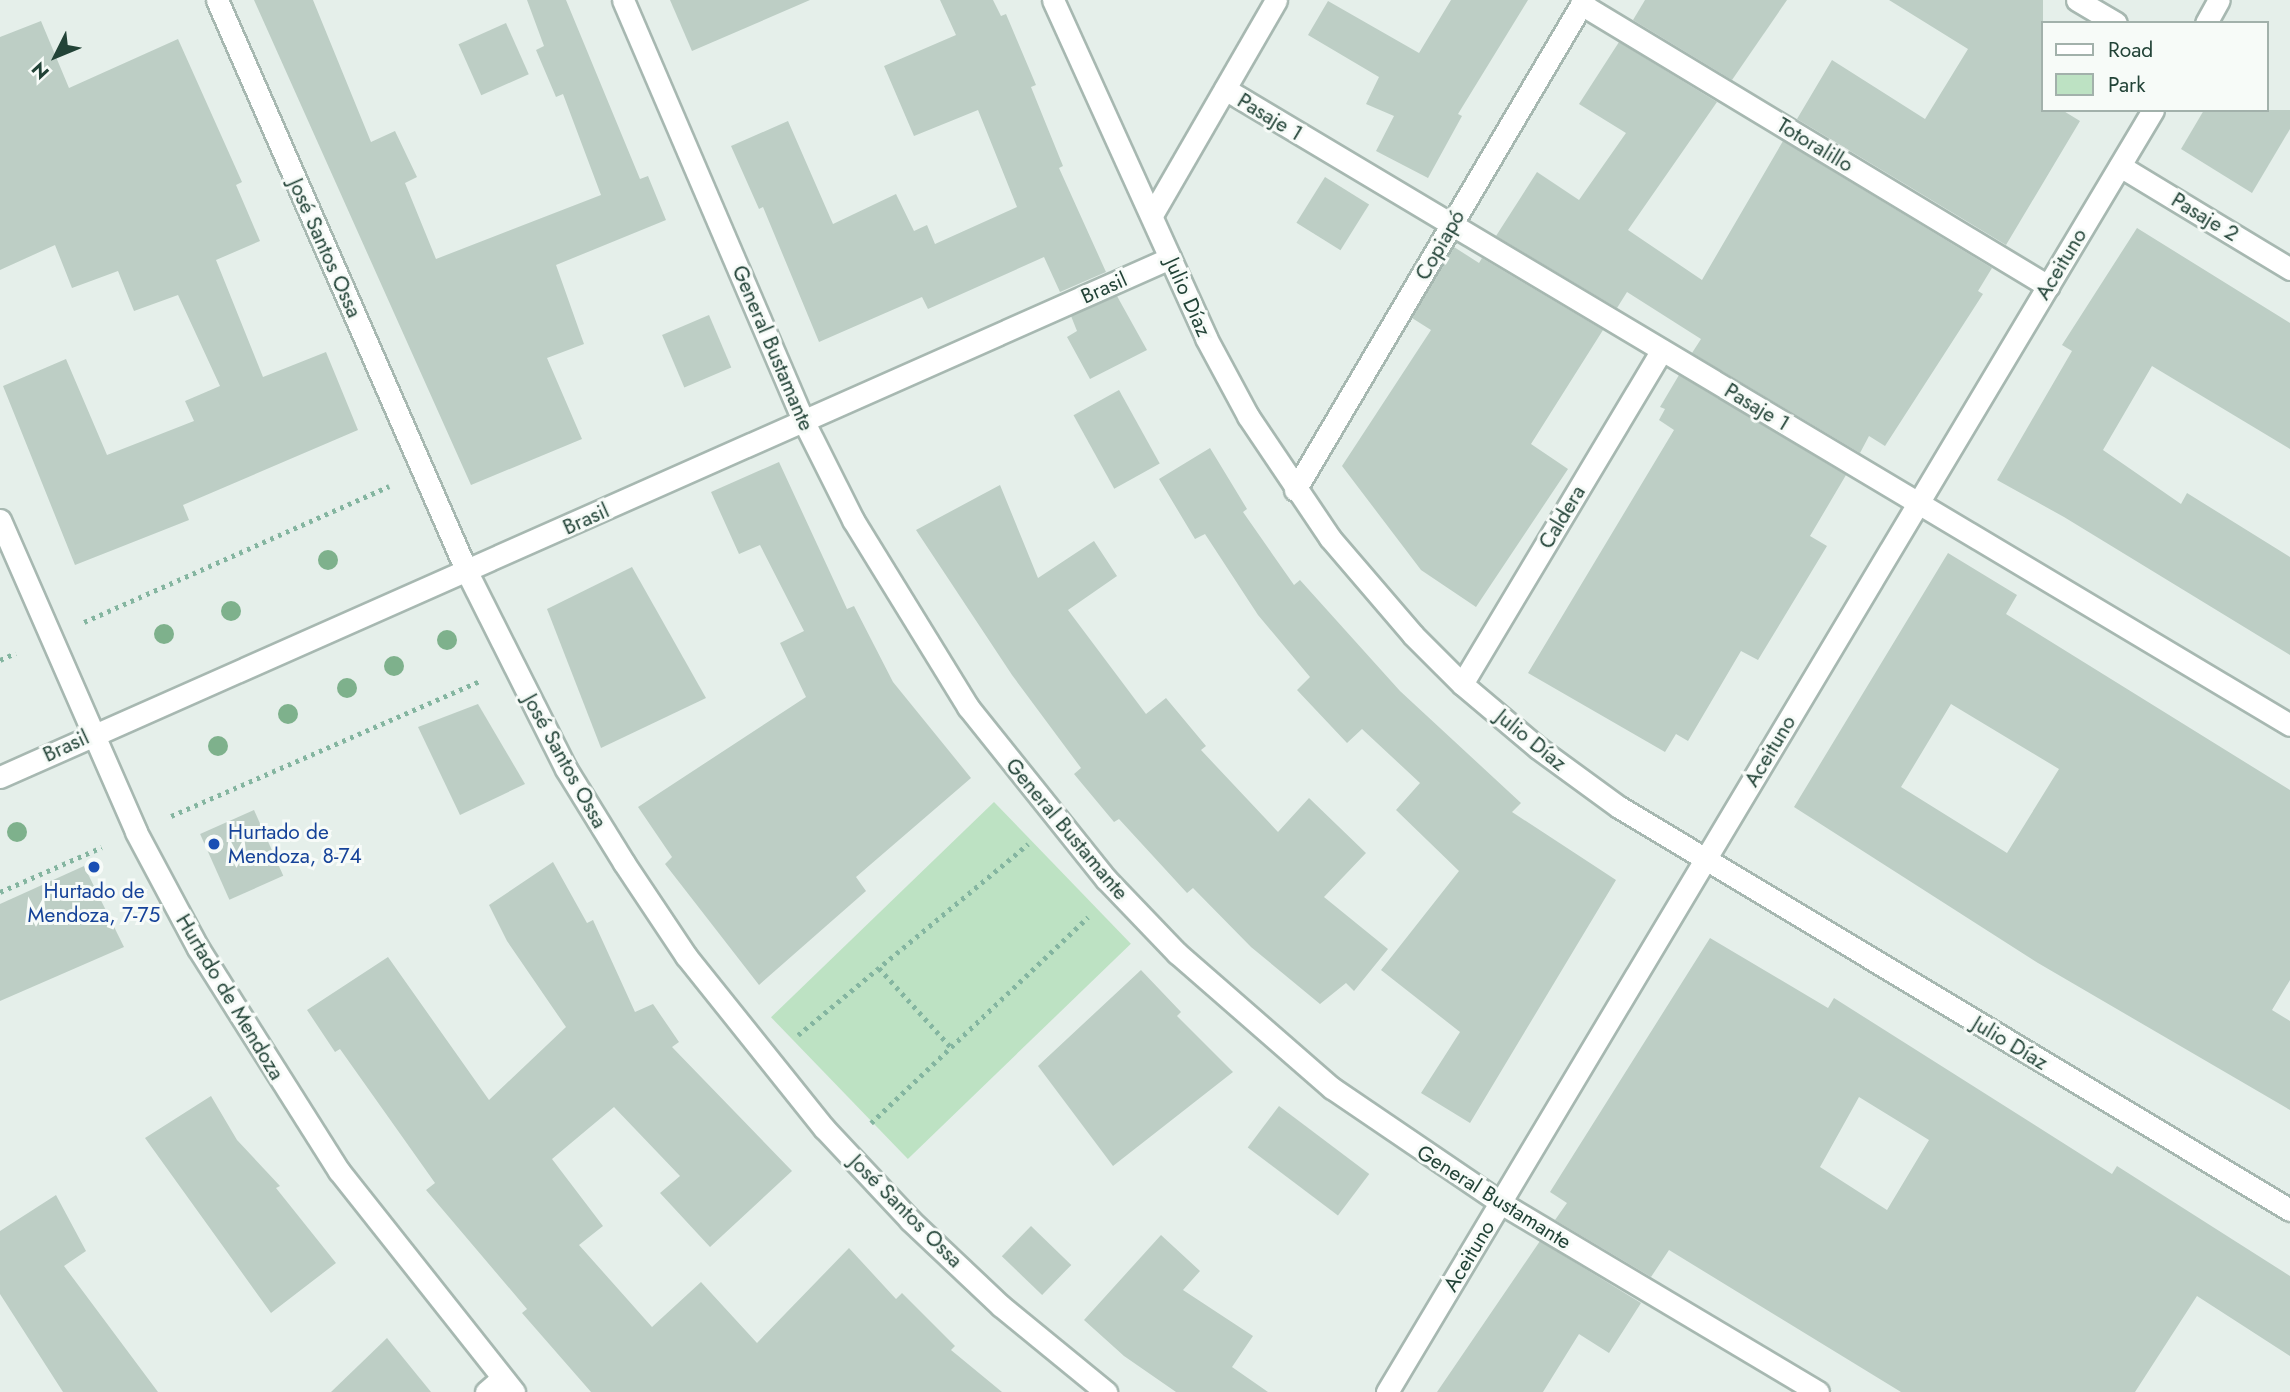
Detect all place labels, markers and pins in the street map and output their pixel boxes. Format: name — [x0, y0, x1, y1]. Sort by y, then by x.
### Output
place label: Hurtado de Mendoza, 8-74 — [228, 819, 362, 869]
marker: Hurtado de Mendoza, 8-74 — [206, 836, 222, 852]
marker: Hurtado de Mendoza, 7-75 — [86, 859, 102, 875]
place label: Hurtado de Mendoza, 7-75 — [28, 878, 160, 928]

